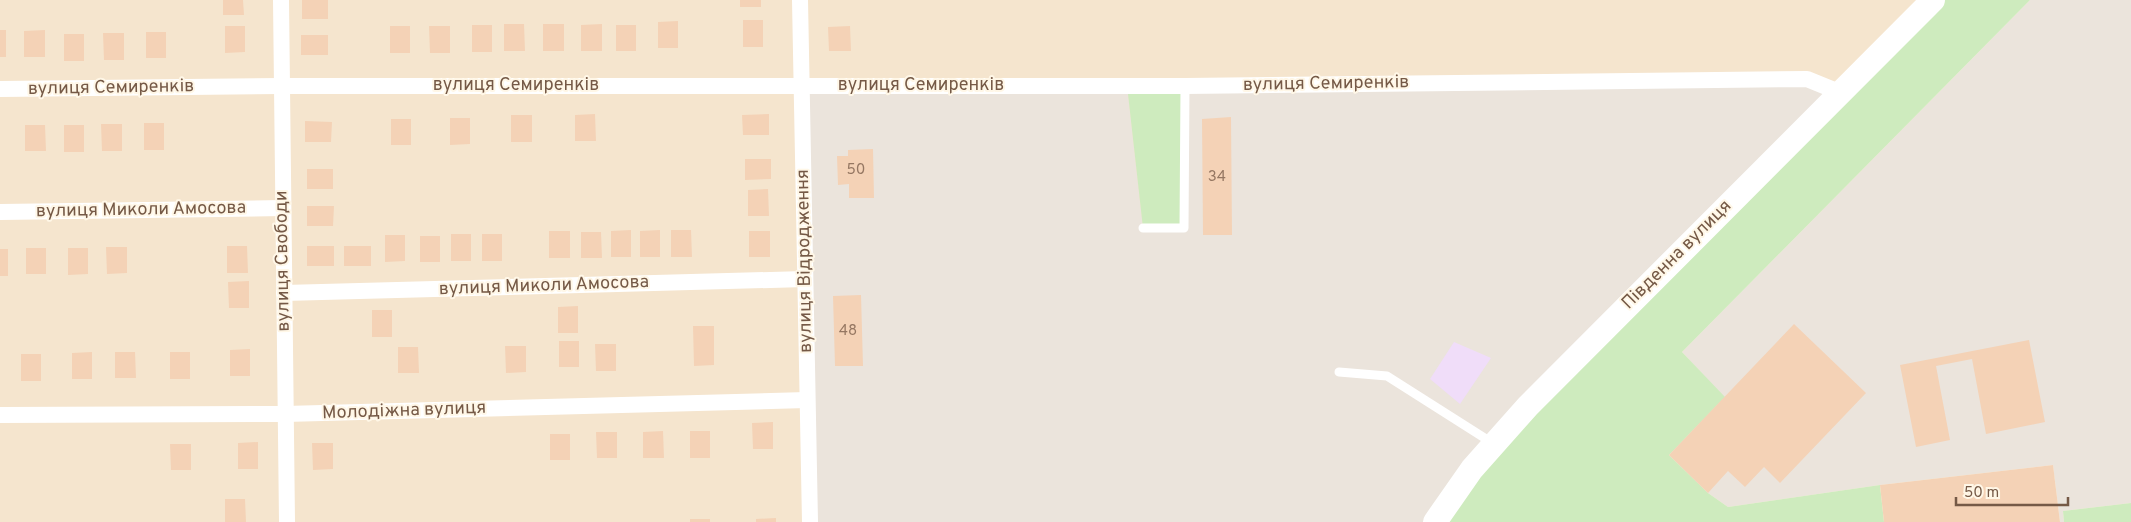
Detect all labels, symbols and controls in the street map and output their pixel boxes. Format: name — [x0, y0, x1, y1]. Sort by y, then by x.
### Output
street label: вулиця Семиренків — [1243, 71, 1409, 97]
street label: вулиця Семиренків — [433, 74, 599, 97]
street label: вулиця Семиренків — [838, 74, 1004, 97]
street label: вулиця Семиренків — [28, 75, 194, 101]
house number: 50 — [847, 161, 865, 180]
house number: 34 — [1208, 168, 1226, 187]
street label: вулиця Відродження — [792, 169, 818, 353]
street label: вулиця Свободи — [270, 190, 296, 332]
street label: Південна вулиця — [1617, 195, 1737, 315]
street label: вулиця Миколи Амосова — [36, 197, 246, 223]
street label: вулиця Миколи Амосова — [439, 271, 649, 301]
house number: 48 — [839, 322, 857, 341]
street label: Молодіжна вулиця — [322, 397, 486, 425]
scale bar — [1956, 474, 2068, 506]
text: 50 m — [1964, 484, 1999, 503]

